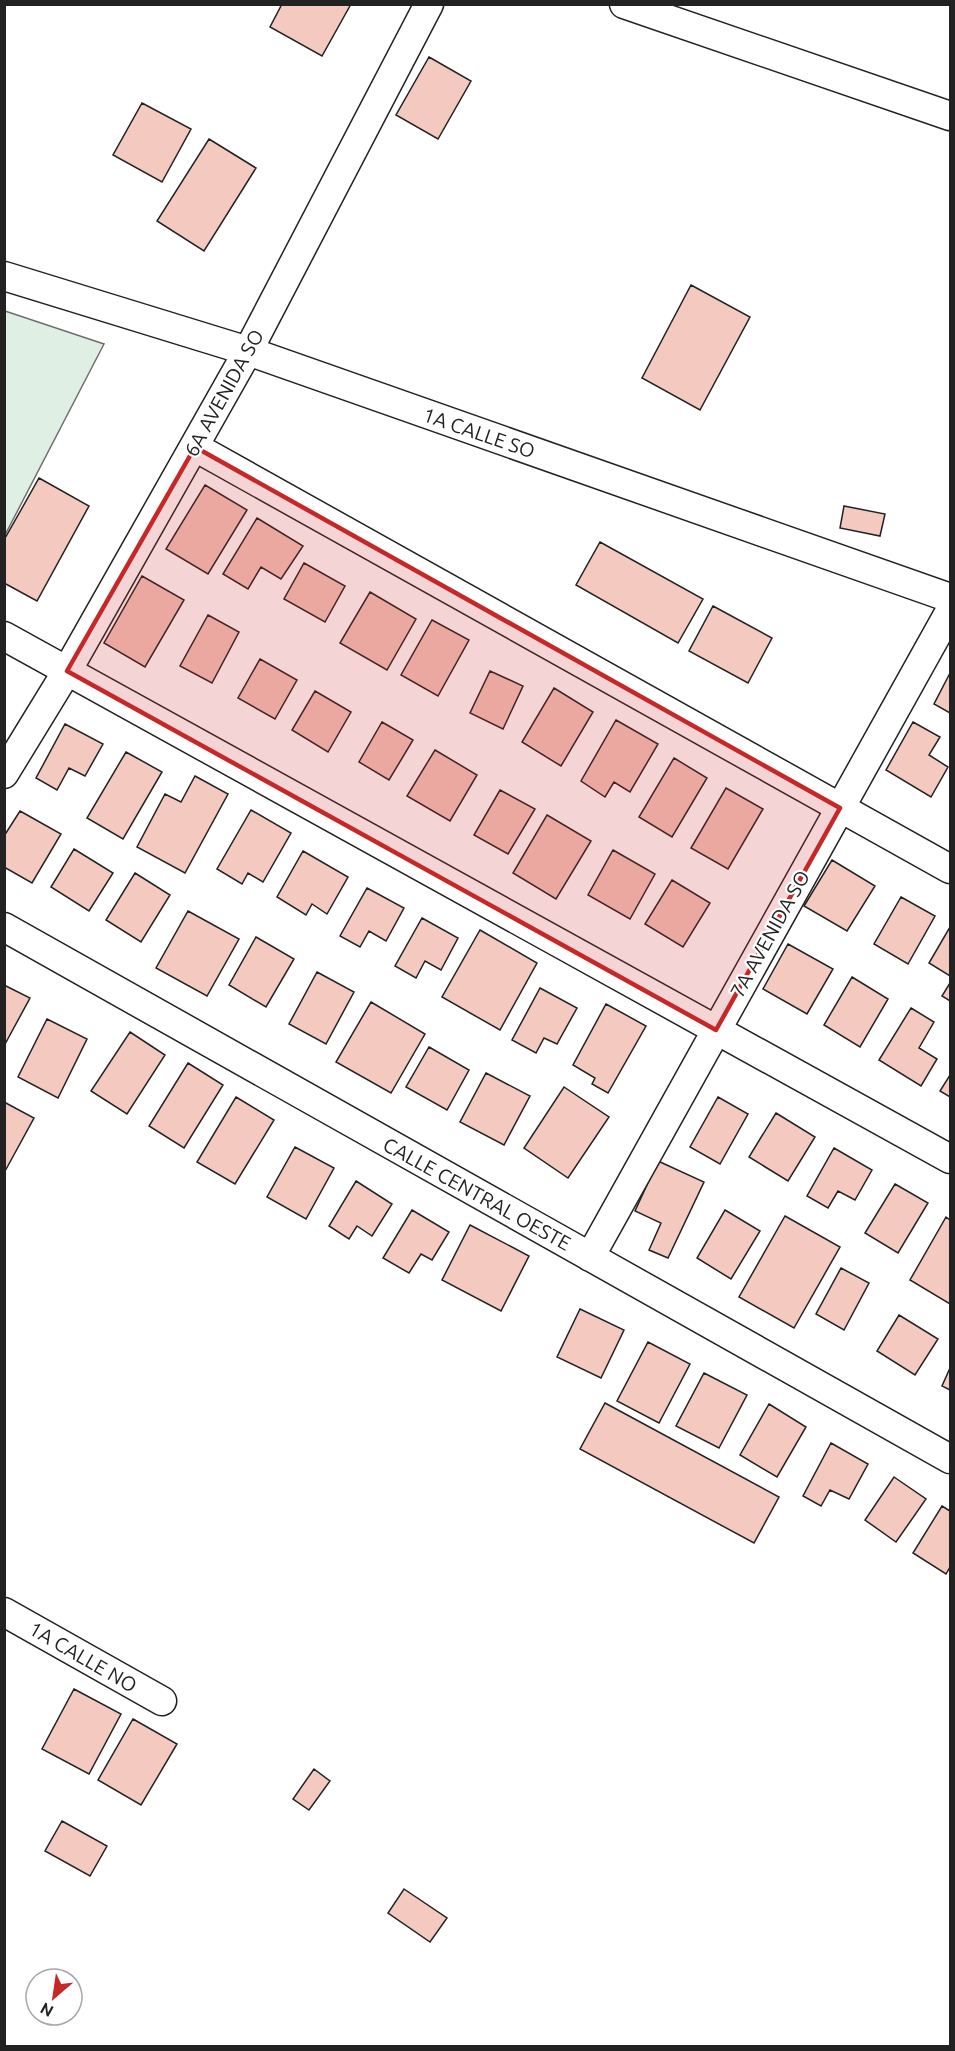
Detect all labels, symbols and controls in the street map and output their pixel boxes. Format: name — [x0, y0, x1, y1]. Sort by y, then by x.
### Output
street label: 6A AVENIDA SO — [179, 325, 268, 460]
street label: 1A CALLE SO — [420, 403, 538, 462]
street label: 7A AVENIDA SO — [725, 866, 814, 1001]
street label: CALLE CENTRAL OESTE — [379, 1132, 575, 1255]
street label: 1A CALLE NO — [25, 1616, 141, 1697]
north arrow — [24, 1967, 84, 2027]
text: N — [37, 1999, 56, 2021]

